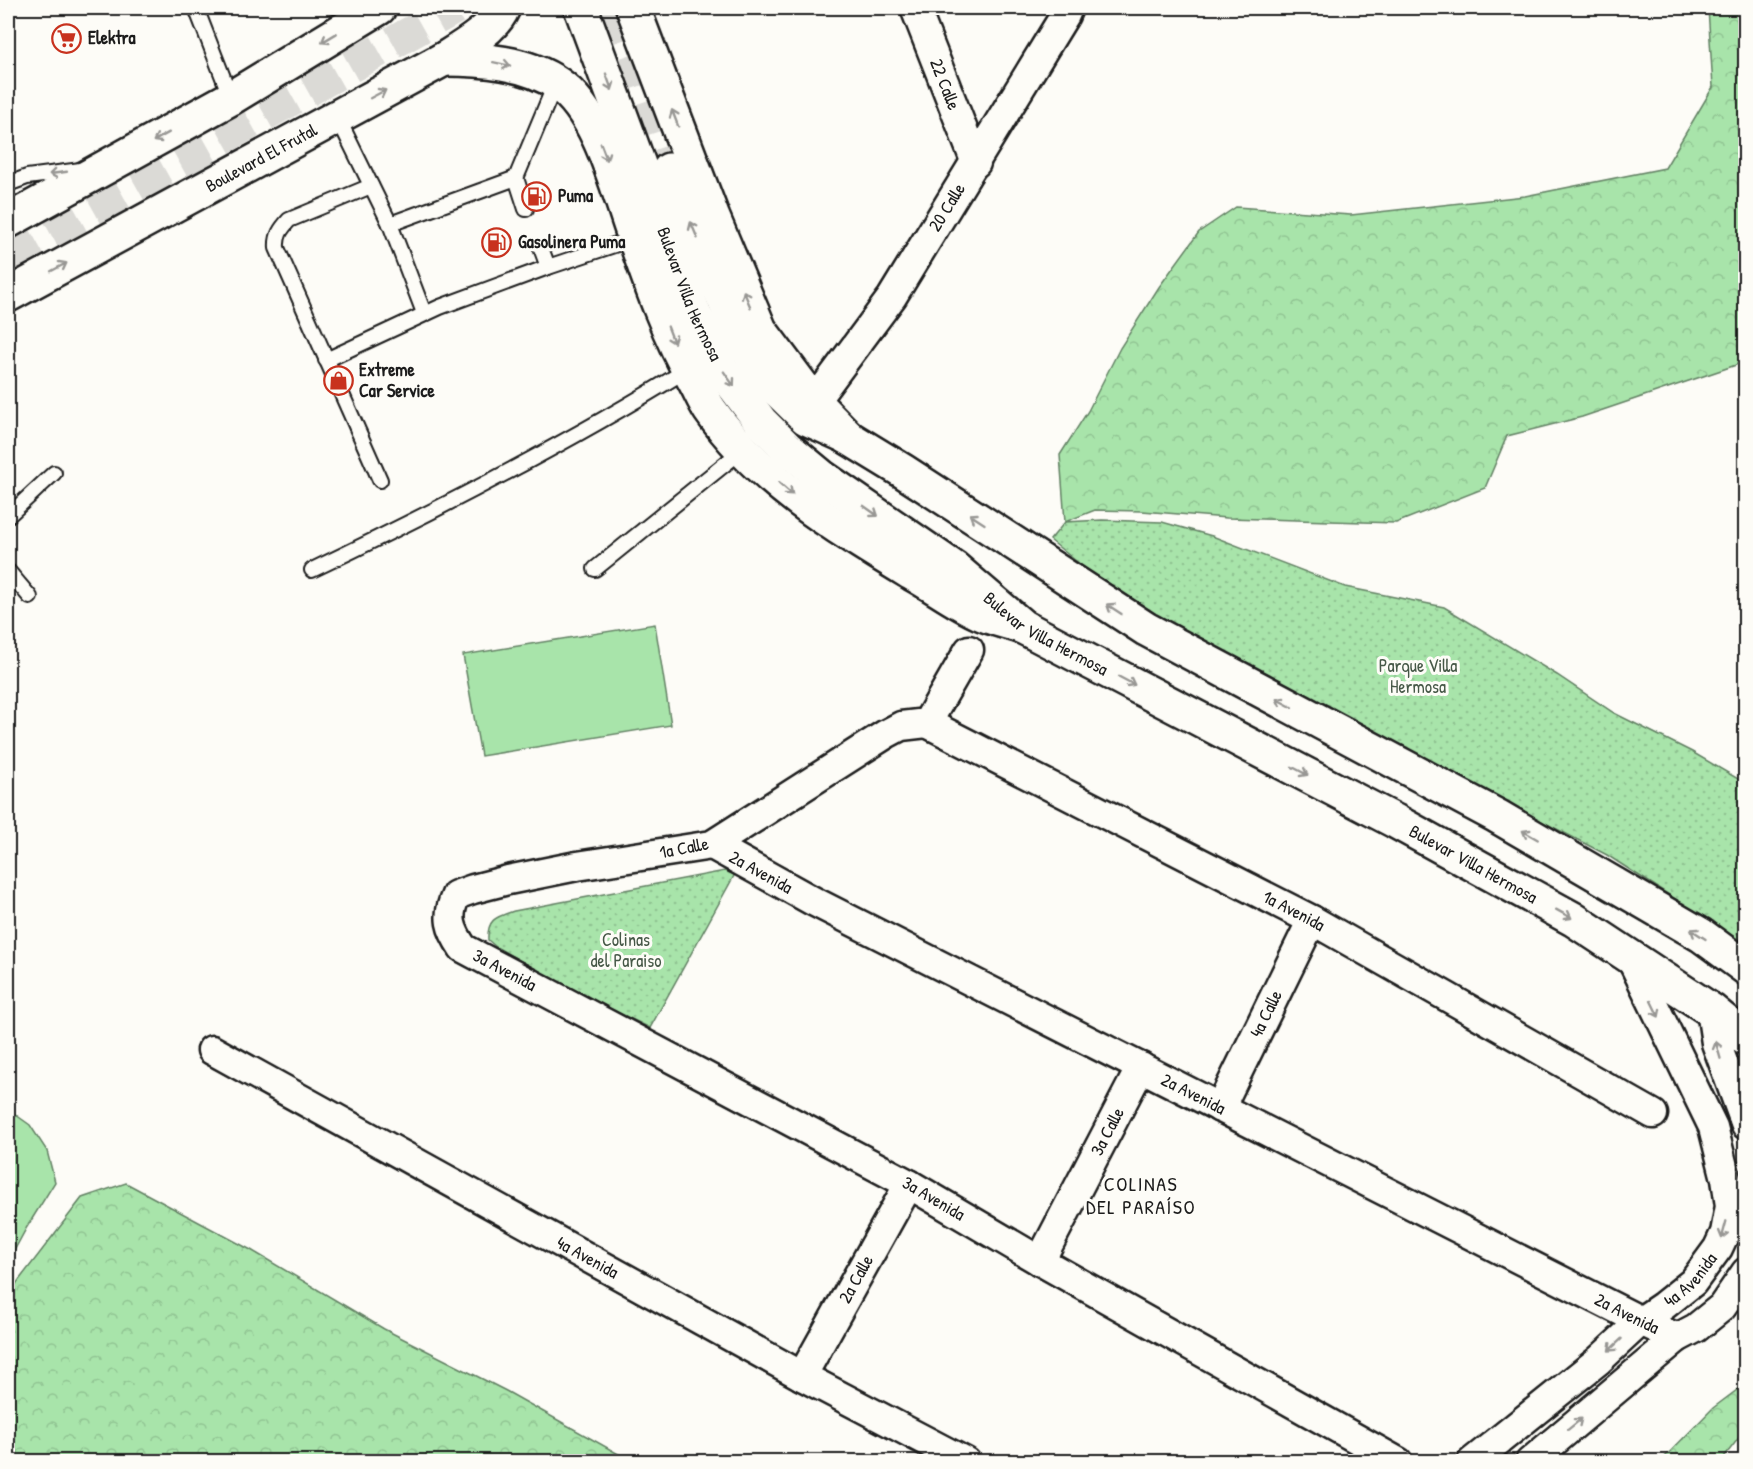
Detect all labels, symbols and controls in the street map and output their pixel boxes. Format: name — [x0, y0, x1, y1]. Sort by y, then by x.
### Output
supermarket icon: Elektra — [51, 22, 83, 54]
place label: Elektra — [88, 25, 136, 50]
one-way arrow — [321, 33, 338, 45]
street label: 22 Calle — [924, 55, 967, 113]
one-way arrow — [492, 58, 511, 70]
one-way arrow — [604, 72, 615, 91]
one-way arrow — [369, 88, 386, 100]
one-way arrow — [669, 109, 680, 128]
street label: Boulevard El Frutal — [201, 117, 322, 198]
one-way arrow — [153, 131, 170, 143]
one-way arrow — [600, 142, 611, 161]
one-way arrow — [49, 167, 69, 178]
street label: 20 Calle — [922, 178, 971, 236]
fuel station icon: Puma — [521, 180, 553, 212]
place label: Puma — [558, 183, 594, 208]
one-way arrow — [688, 221, 699, 239]
street label: Bulevar Villa Hermosa — [651, 223, 729, 365]
fuel station icon: Gasolinera Puma — [481, 226, 513, 258]
place label: Gasolinera Puma — [518, 229, 626, 254]
one-way arrow — [50, 261, 67, 273]
one-way arrow — [741, 291, 753, 309]
one-way arrow — [667, 325, 678, 344]
place label: Extreme Car Service — [359, 357, 436, 403]
shop icon: Extreme Car Service — [322, 364, 354, 396]
one-way arrow — [723, 371, 735, 387]
one-way arrow — [778, 482, 793, 496]
one-way arrow — [862, 505, 878, 517]
one-way arrow — [968, 513, 985, 526]
street label: Bulevar Villa Hermosa — [978, 586, 1113, 681]
one-way arrow — [1106, 602, 1123, 614]
park label: Parque Villa Hermosa — [1379, 653, 1457, 699]
one-way arrow — [1118, 676, 1136, 687]
one-way arrow — [1276, 697, 1294, 708]
one-way arrow — [1291, 766, 1309, 777]
street label: Bulevar Villa Hermosa — [1405, 818, 1542, 909]
one-way arrow — [1522, 829, 1539, 841]
street label: 1a Calle — [657, 831, 711, 865]
street label: 2a Avenida — [725, 844, 797, 899]
street label: 1a Avenida — [1258, 884, 1330, 937]
one-way arrow — [1555, 908, 1572, 920]
park label: Colinas del Paraiso — [590, 927, 662, 973]
one-way arrow — [1690, 928, 1707, 940]
street label: 3a Avenida — [469, 943, 541, 997]
street label: 4a Calle — [1244, 986, 1288, 1041]
one-way arrow — [1650, 999, 1662, 1017]
one-way arrow — [1712, 1041, 1724, 1060]
street label: 2a Avenida — [1157, 1067, 1230, 1120]
street label: 3a Calle — [1084, 1103, 1130, 1160]
street label: 3a Avenida — [898, 1170, 970, 1226]
district label: COLINAS DEL PARAÍSO — [1086, 1170, 1196, 1220]
one-way arrow — [1718, 1220, 1730, 1239]
street label: 4a Avenida — [552, 1230, 623, 1284]
street label: 4a Avenida — [1658, 1247, 1722, 1313]
street label: 2a Calle — [832, 1250, 879, 1307]
street label: 2a Avenida — [1591, 1287, 1663, 1340]
one-way arrow — [1607, 1338, 1622, 1352]
one-way arrow — [1567, 1418, 1583, 1431]

